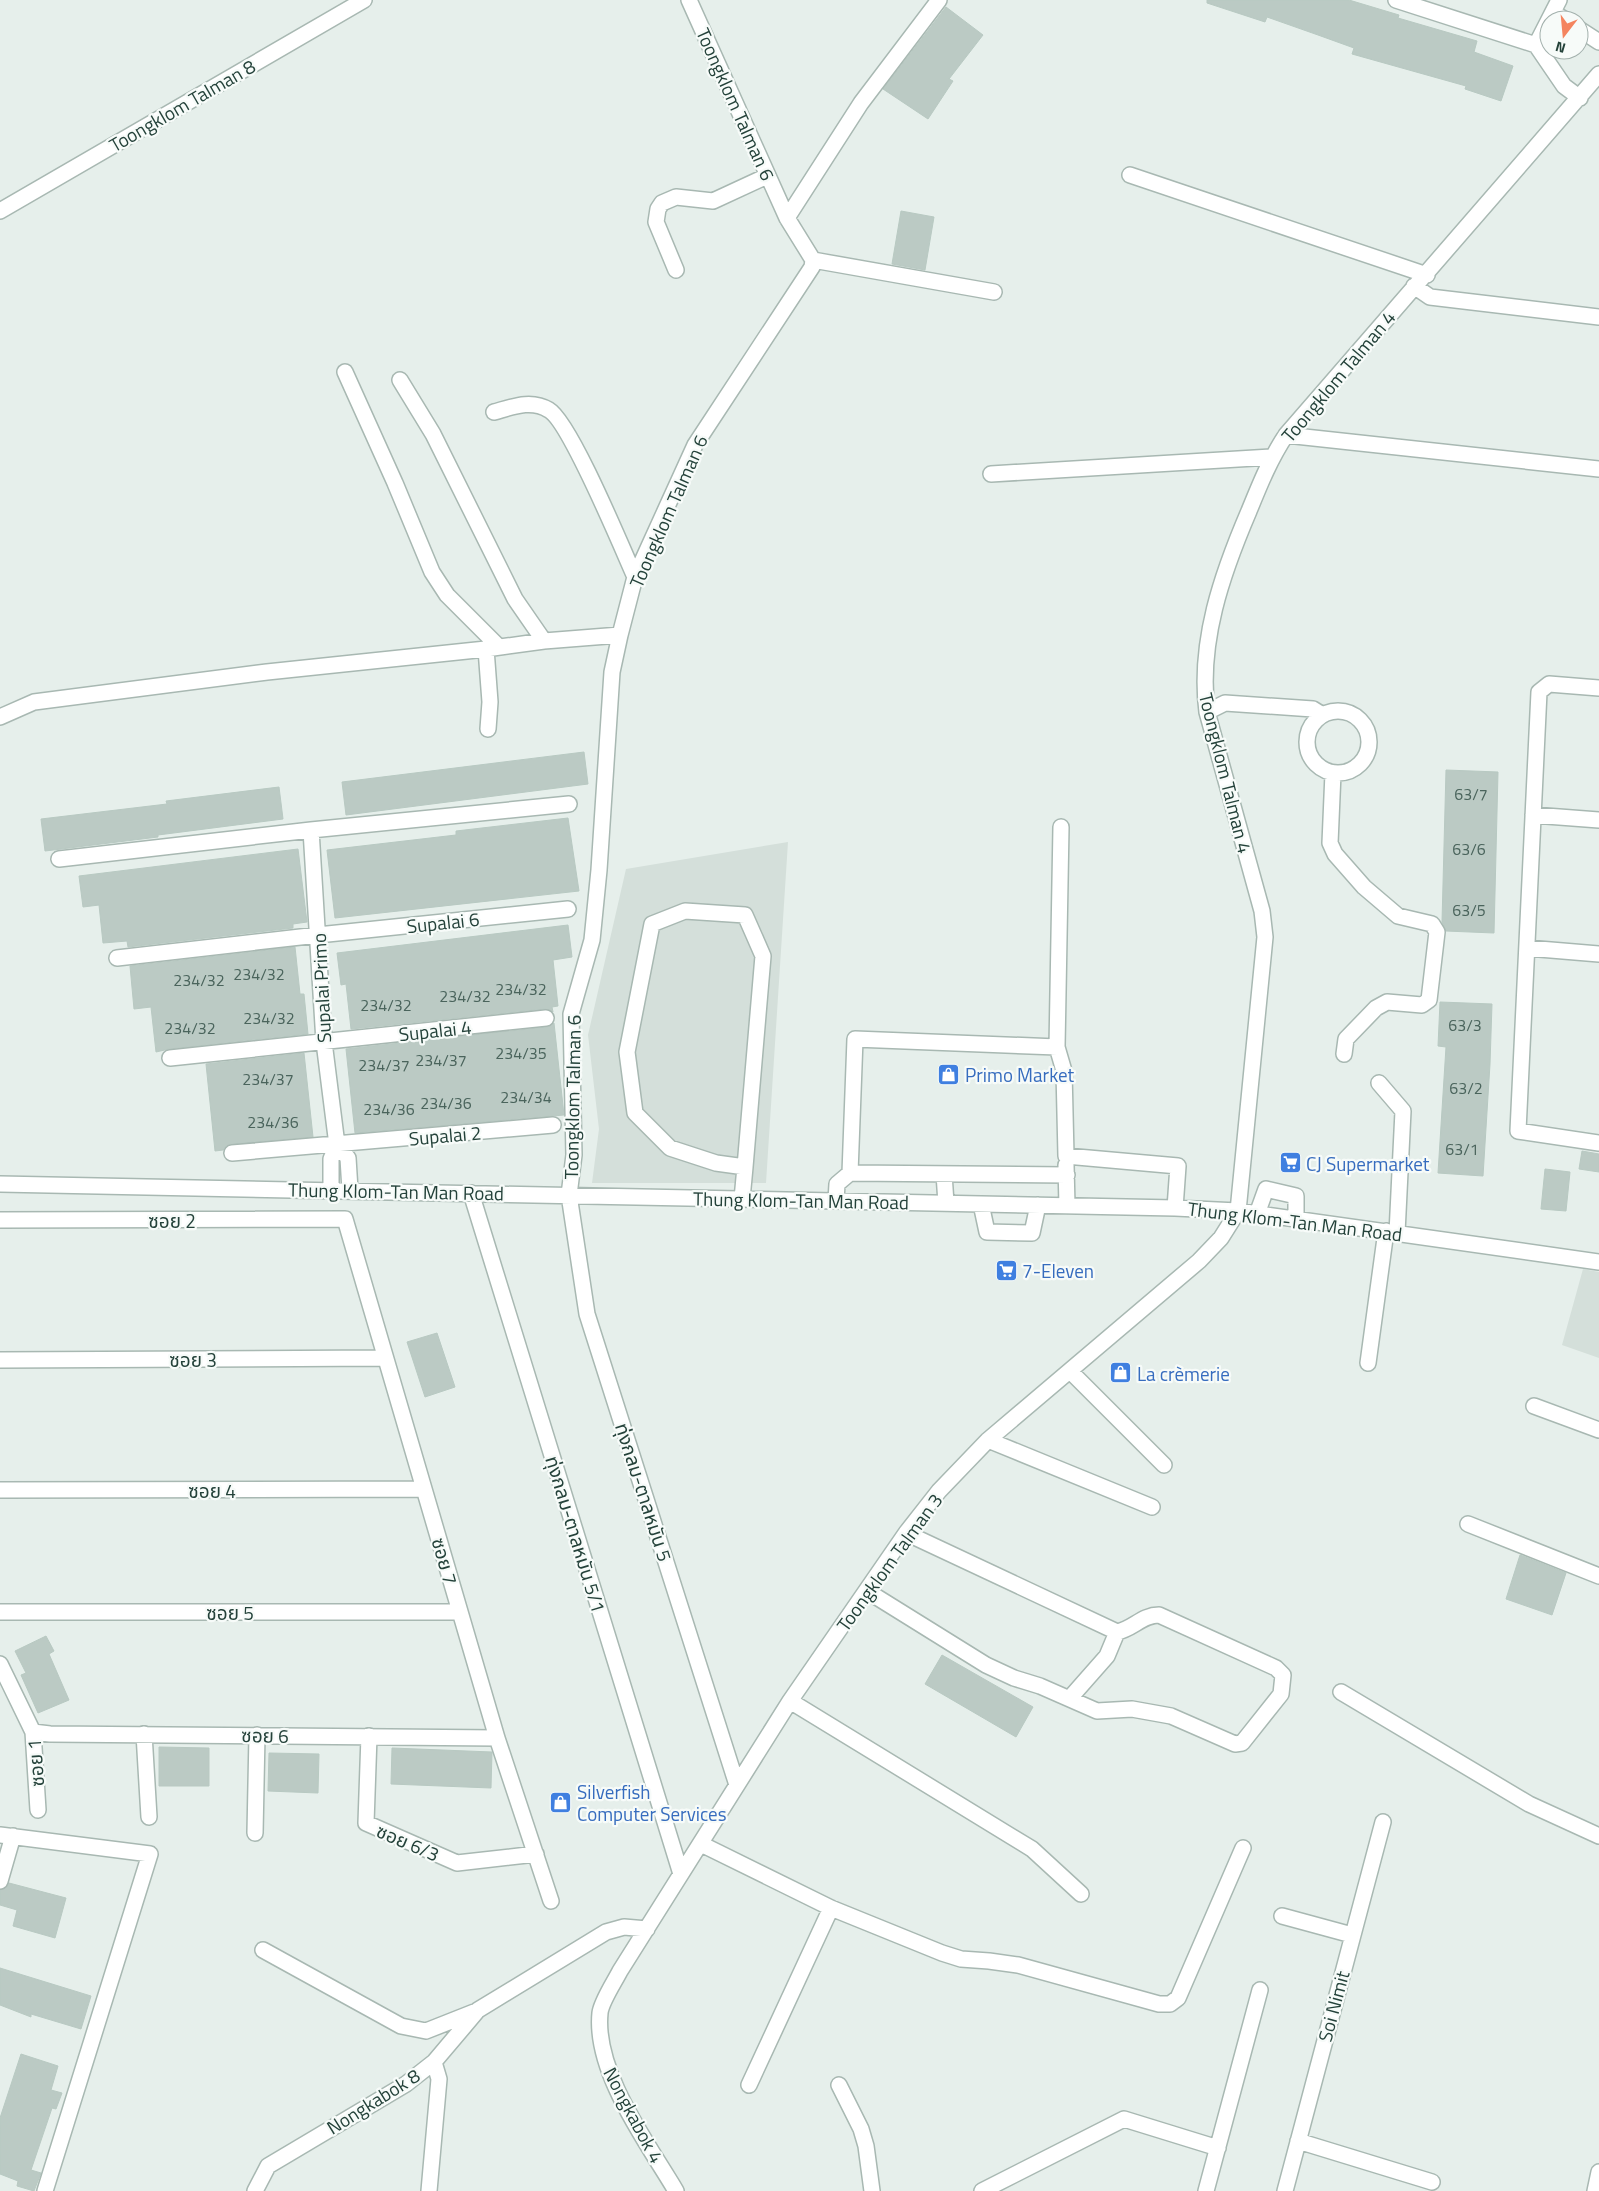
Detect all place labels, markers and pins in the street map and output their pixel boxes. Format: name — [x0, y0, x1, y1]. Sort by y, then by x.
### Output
place label: Primo Market — [965, 1060, 1075, 1089]
shop icon: Primo Market — [937, 1062, 961, 1086]
place label: CJ Supermarket — [1306, 1149, 1430, 1178]
supermarket icon: CJ Supermarket — [1278, 1151, 1302, 1175]
place label: 7-Eleven — [1022, 1256, 1094, 1285]
supermarket icon: 7-Eleven — [994, 1258, 1018, 1282]
place label: La crèmerie — [1137, 1359, 1230, 1388]
shop icon: La crèmerie — [1109, 1361, 1133, 1385]
place label: Silverfish Computer Services — [577, 1777, 727, 1828]
shop icon: Silverfish Computer Services — [549, 1790, 573, 1814]

